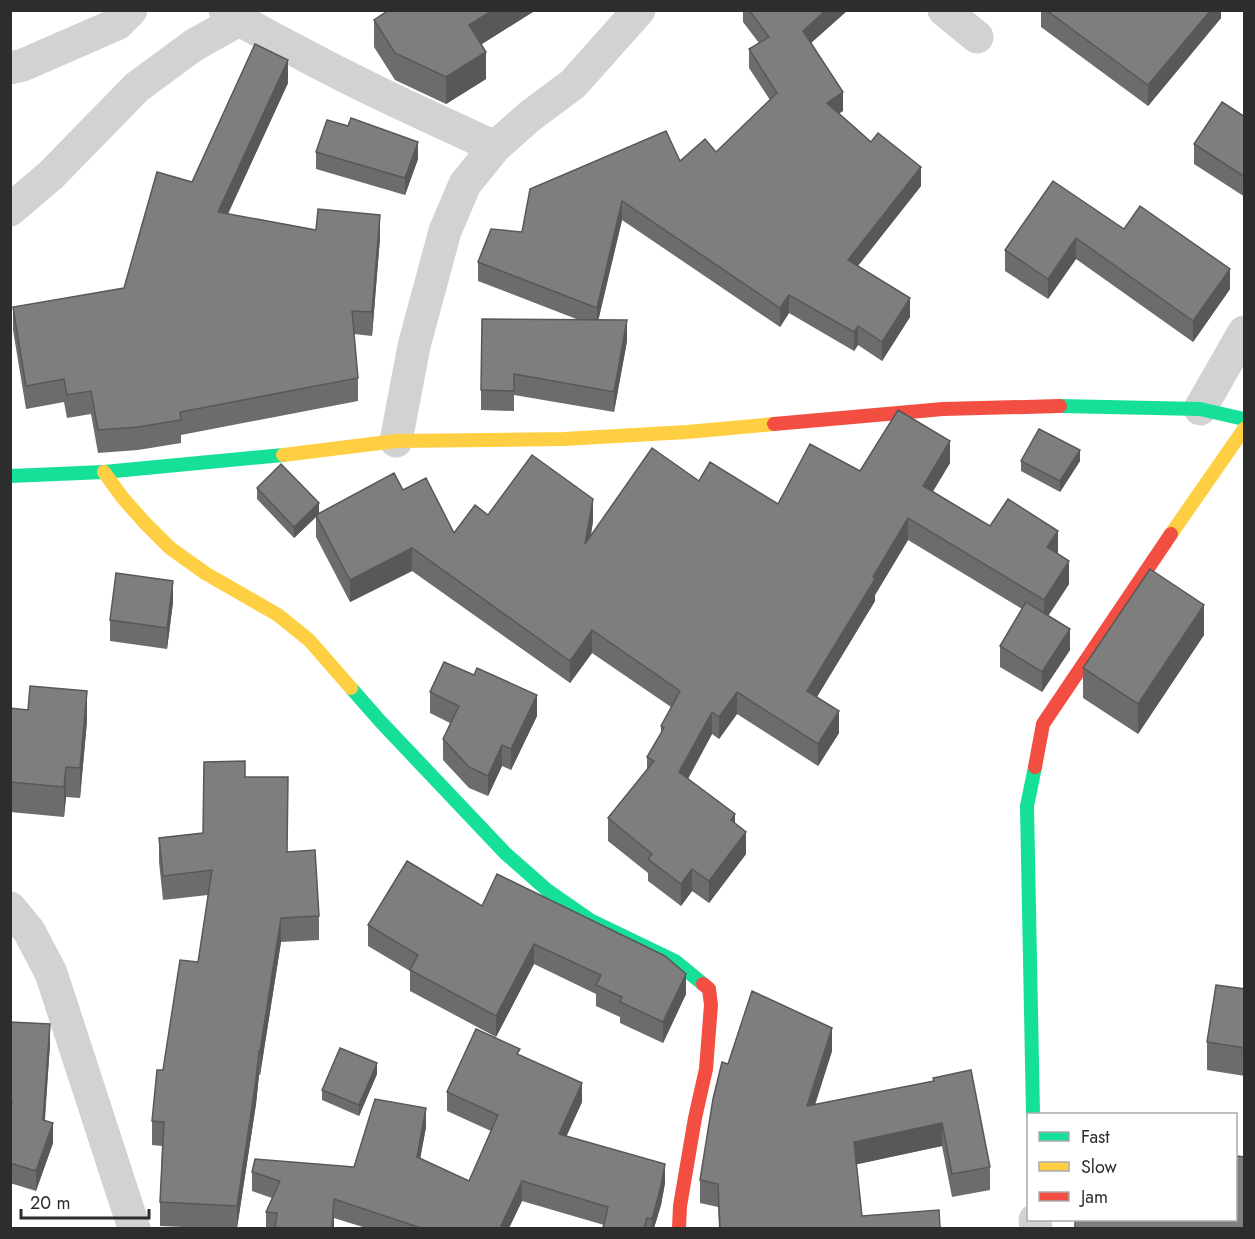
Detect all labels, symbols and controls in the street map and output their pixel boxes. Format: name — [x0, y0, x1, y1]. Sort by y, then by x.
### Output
legend — [1027, 1113, 1237, 1221]
text: Fast — [1081, 1124, 1110, 1150]
text: Slow — [1081, 1154, 1118, 1180]
scale bar — [21, 1182, 148, 1220]
text: Jam — [1079, 1184, 1108, 1210]
text: 20 m — [30, 1190, 70, 1216]

